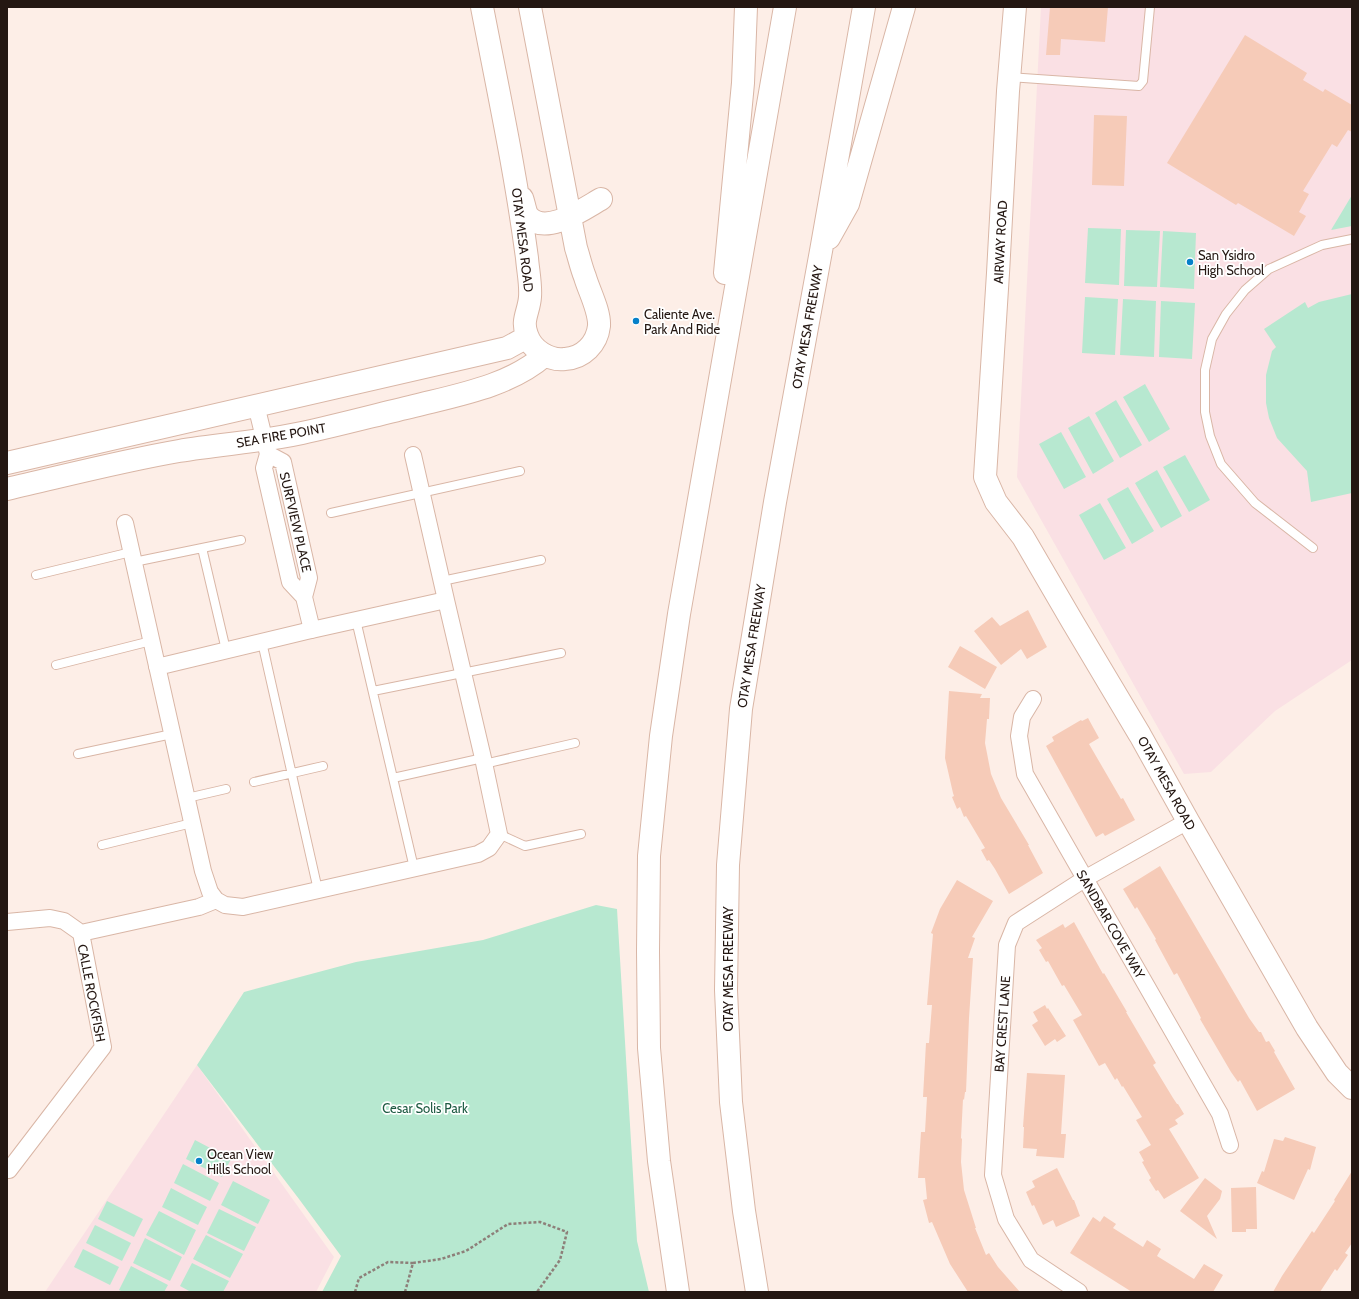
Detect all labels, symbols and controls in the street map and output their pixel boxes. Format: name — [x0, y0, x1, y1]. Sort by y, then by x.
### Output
street label: OTAY MESA ROAD — [509, 187, 537, 293]
street label: AIRWAY ROAD — [990, 200, 1010, 284]
place label: San Ysidro High School — [1198, 247, 1264, 278]
marker: San Ysidro High School — [1185, 257, 1195, 267]
street label: OTAY MESA FREEWAY — [788, 263, 826, 390]
place label: Caliente Ave. Park And Ride — [644, 306, 720, 337]
marker: Caliente Ave. Park And Ride — [631, 316, 641, 326]
street label: SEA FIRE POINT — [235, 419, 327, 451]
street label: SURFVIEW PLACE — [277, 470, 315, 574]
street label: OTAY MESA FREEWAY — [733, 582, 769, 709]
street label: OTAY MESA ROAD — [1135, 733, 1199, 833]
street label: SANDBAR COVE WAY — [1073, 867, 1149, 982]
street label: OTAY MESA FREEWAY — [720, 906, 736, 1032]
street label: CALLE ROCKFISH — [75, 943, 109, 1043]
street label: BAY CREST LANE — [991, 975, 1013, 1073]
park label: Cesar Solis Park — [382, 1100, 468, 1116]
place label: Ocean View Hills School — [207, 1146, 274, 1177]
marker: Ocean View Hills School — [194, 1156, 204, 1166]

